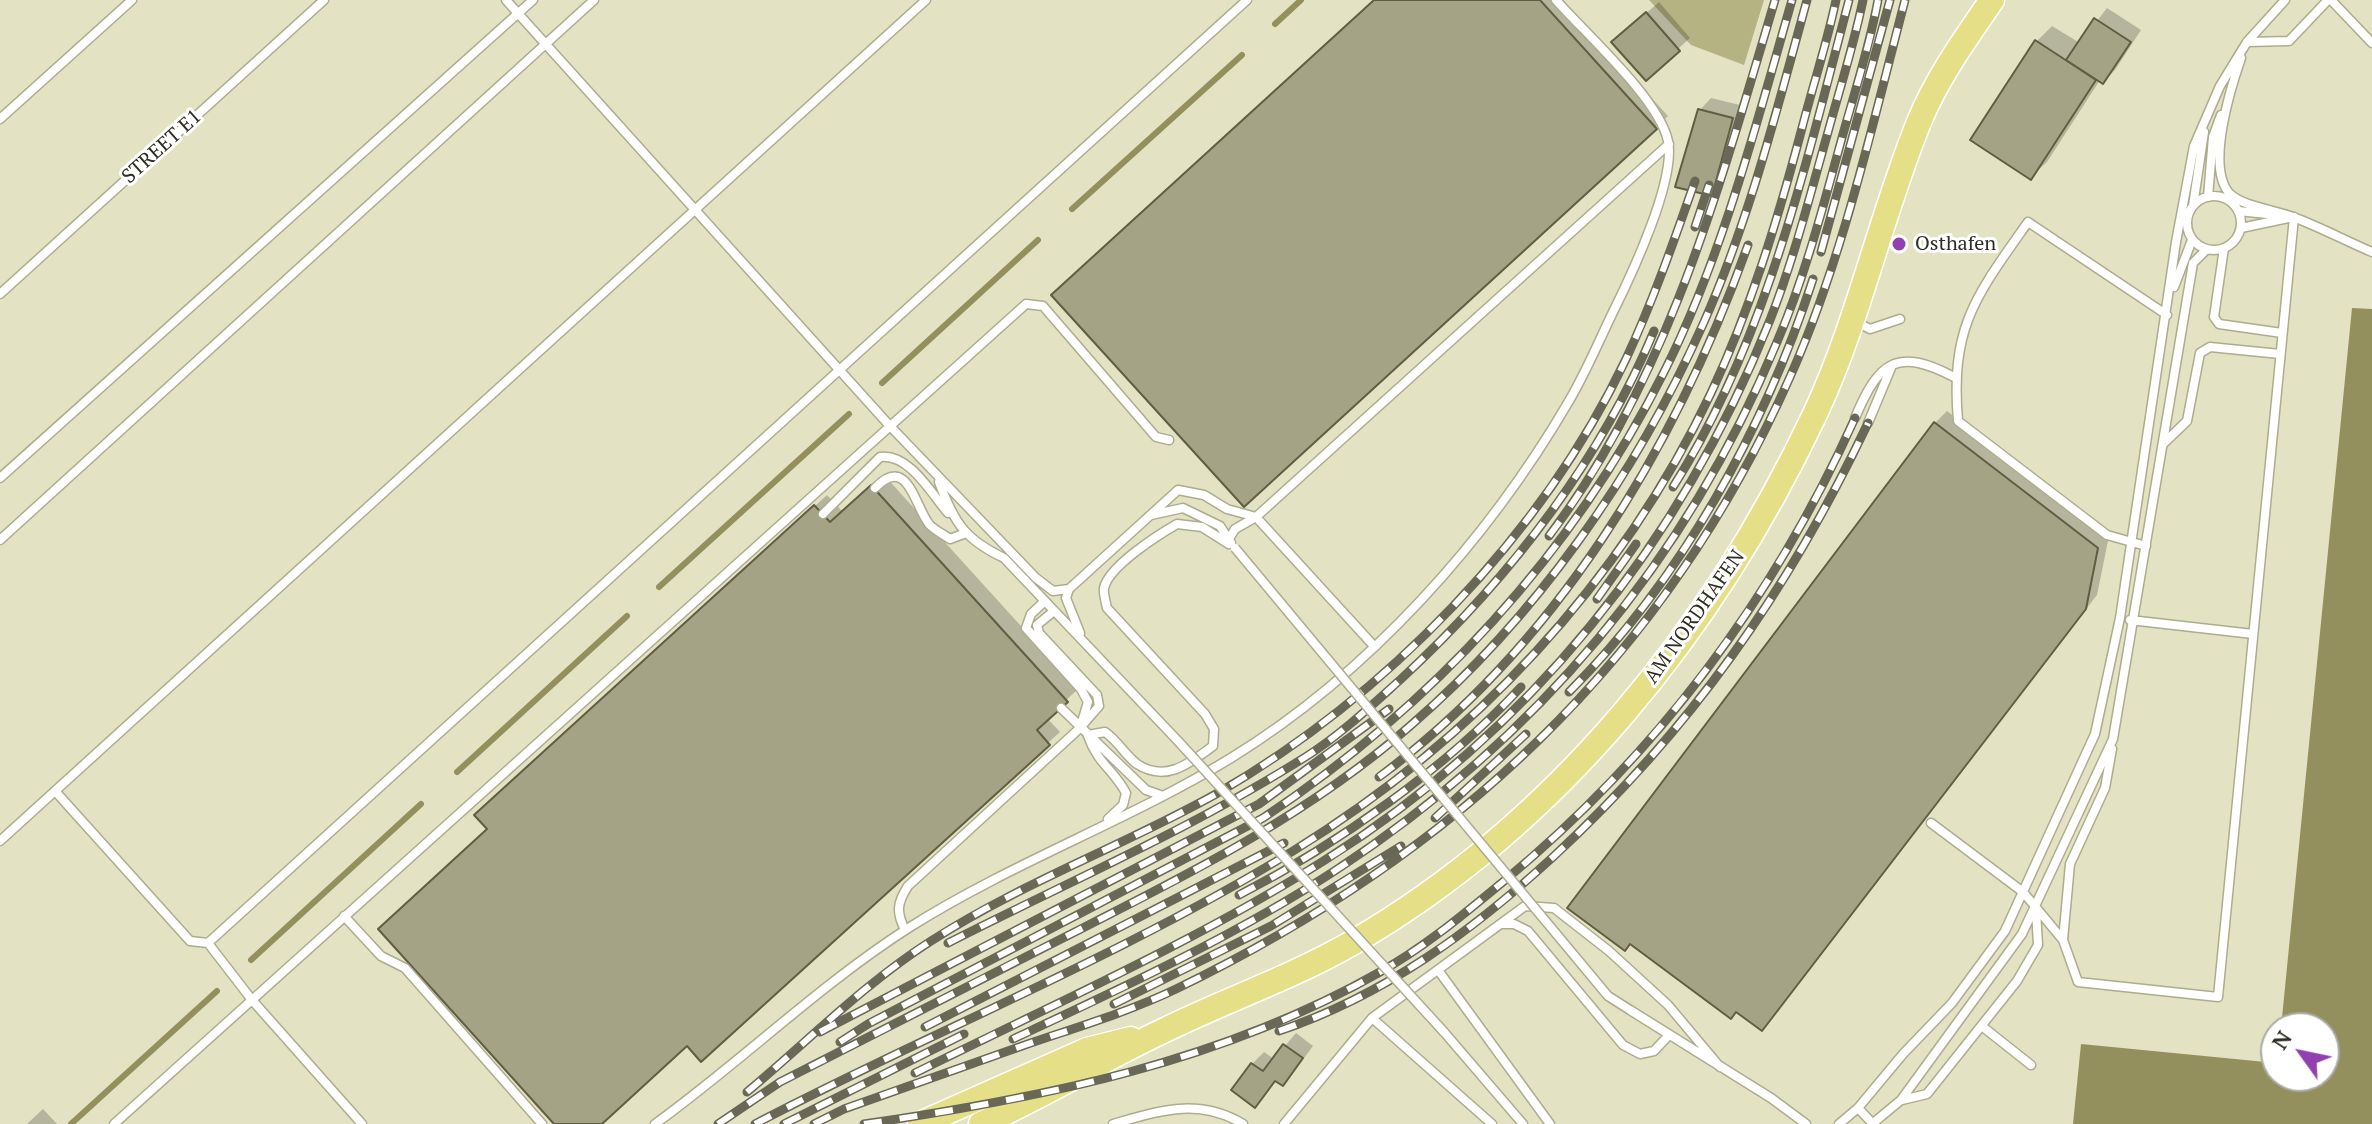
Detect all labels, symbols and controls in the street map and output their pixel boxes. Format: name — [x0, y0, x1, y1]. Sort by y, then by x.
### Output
street label: STREET E1 — [117, 105, 207, 189]
place label: Osthafen — [1915, 232, 1996, 256]
marker: Osthafen — [1890, 235, 1908, 253]
street label: AM NORDHAFEN — [1640, 546, 1750, 688]
north arrow — [2260, 1012, 2340, 1092]
text: N — [2264, 1025, 2298, 1055]

